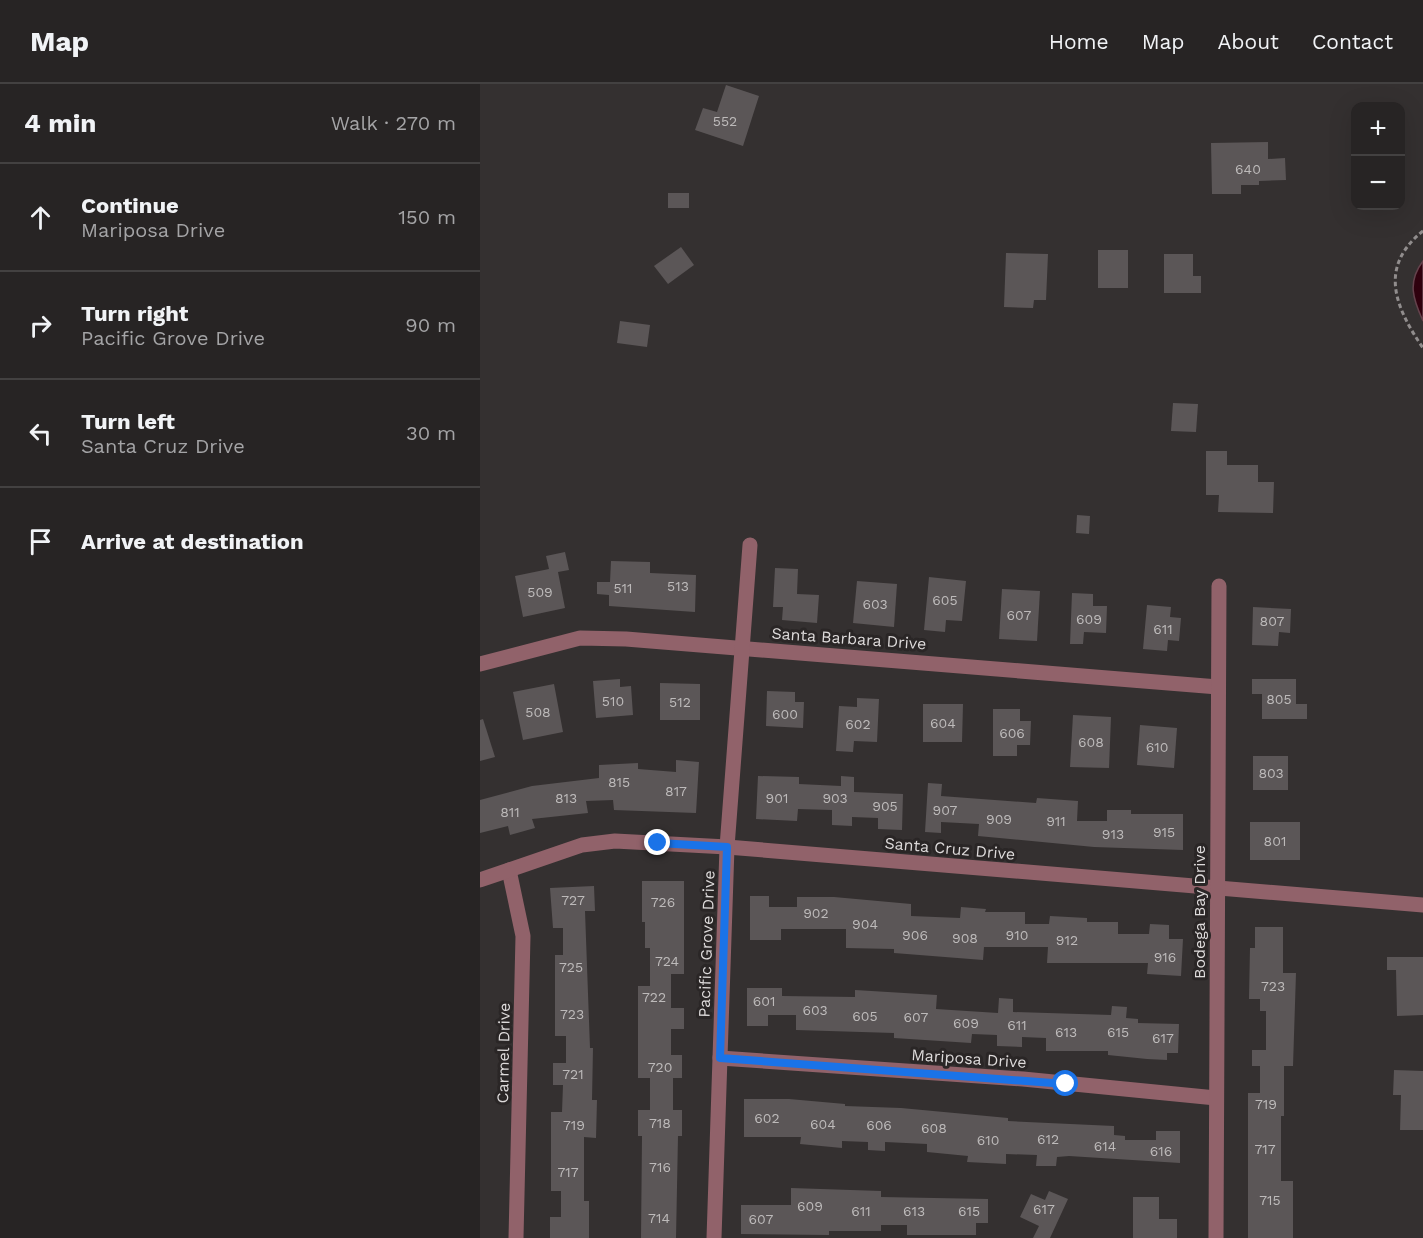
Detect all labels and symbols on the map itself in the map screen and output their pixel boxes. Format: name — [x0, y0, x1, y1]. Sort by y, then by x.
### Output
house number: 552 — [713, 113, 737, 129]
house number: 640 — [1235, 161, 1261, 177]
house number: 513 — [667, 578, 689, 594]
house number: 511 — [613, 580, 633, 596]
house number: 509 — [527, 584, 553, 600]
house number: 605 — [932, 592, 958, 608]
house number: 603 — [862, 596, 888, 612]
house number: 607 — [1007, 607, 1032, 623]
house number: 609 — [1076, 611, 1102, 627]
house number: 807 — [1260, 613, 1285, 629]
house number: 611 — [1153, 621, 1173, 637]
street label: Santa Barbara Drive — [771, 624, 927, 653]
house number: 805 — [1266, 691, 1292, 707]
house number: 510 — [602, 693, 624, 709]
house number: 512 — [669, 694, 691, 710]
house number: 508 — [525, 704, 551, 720]
house number: 600 — [772, 706, 798, 722]
house number: 604 — [930, 715, 956, 731]
house number: 602 — [845, 716, 871, 732]
house number: 606 — [999, 725, 1025, 741]
house number: 608 — [1078, 734, 1104, 750]
house number: 610 — [1146, 739, 1168, 755]
house number: 803 — [1258, 765, 1284, 781]
house number: 815 — [608, 774, 630, 790]
house number: 817 — [665, 783, 687, 799]
house number: 813 — [555, 790, 577, 806]
house number: 901 — [766, 790, 788, 806]
house number: 903 — [822, 790, 848, 806]
house number: 905 — [872, 798, 898, 814]
house number: 907 — [933, 802, 958, 818]
house number: 811 — [500, 804, 520, 820]
house number: 909 — [986, 811, 1012, 827]
house number: 911 — [1046, 813, 1066, 829]
house number: 915 — [1153, 824, 1175, 840]
house number: 913 — [1102, 826, 1124, 842]
route end — [644, 829, 670, 855]
street label: Santa Cruz Drive — [884, 833, 1016, 864]
house number: 801 — [1264, 833, 1286, 849]
street label: Bodega Bay Drive — [1190, 845, 1209, 979]
street label: Pacific Grove Drive — [694, 870, 719, 1018]
house number: 727 — [561, 892, 585, 908]
house number: 726 — [651, 894, 675, 910]
house number: 902 — [803, 905, 829, 921]
house number: 904 — [852, 916, 878, 932]
house number: 906 — [902, 927, 928, 943]
house number: 910 — [1006, 927, 1028, 943]
house number: 908 — [952, 930, 978, 946]
house number: 912 — [1056, 932, 1078, 948]
house number: 916 — [1154, 949, 1176, 965]
house number: 724 — [655, 953, 679, 969]
house number: 725 — [559, 959, 583, 975]
house number: 723 — [1261, 978, 1285, 994]
house number: 722 — [642, 989, 666, 1005]
house number: 601 — [753, 993, 775, 1009]
house number: 603 — [802, 1002, 828, 1018]
street label: Carmel Drive — [493, 1003, 514, 1103]
house number: 723 — [560, 1006, 584, 1022]
house number: 605 — [852, 1008, 878, 1024]
house number: 607 — [904, 1009, 929, 1025]
house number: 609 — [953, 1015, 979, 1031]
house number: 611 — [1007, 1017, 1027, 1033]
house number: 613 — [1055, 1024, 1077, 1040]
house number: 615 — [1107, 1024, 1129, 1040]
house number: 617 — [1152, 1030, 1174, 1046]
street label: Mariposa Drive — [911, 1045, 1027, 1072]
house number: 720 — [648, 1059, 672, 1075]
house number: 721 — [562, 1066, 584, 1082]
route start — [1052, 1070, 1078, 1096]
house number: 719 — [1255, 1096, 1277, 1112]
house number: 602 — [754, 1110, 780, 1126]
house number: 718 — [649, 1115, 671, 1131]
house number: 604 — [810, 1116, 836, 1132]
house number: 719 — [563, 1117, 585, 1133]
house number: 606 — [866, 1117, 892, 1133]
house number: 608 — [921, 1120, 947, 1136]
house number: 612 — [1037, 1131, 1059, 1147]
house number: 610 — [977, 1132, 999, 1148]
house number: 614 — [1094, 1138, 1116, 1154]
house number: 717 — [1254, 1141, 1276, 1157]
house number: 616 — [1150, 1143, 1172, 1159]
house number: 716 — [649, 1159, 671, 1175]
house number: 717 — [557, 1164, 579, 1180]
house number: 715 — [1259, 1192, 1281, 1208]
house number: 609 — [797, 1198, 823, 1214]
house number: 617 — [1033, 1201, 1055, 1217]
house number: 611 — [851, 1203, 871, 1219]
house number: 613 — [903, 1203, 925, 1219]
house number: 615 — [958, 1203, 980, 1219]
house number: 714 — [648, 1210, 670, 1226]
house number: 607 — [749, 1211, 774, 1227]

